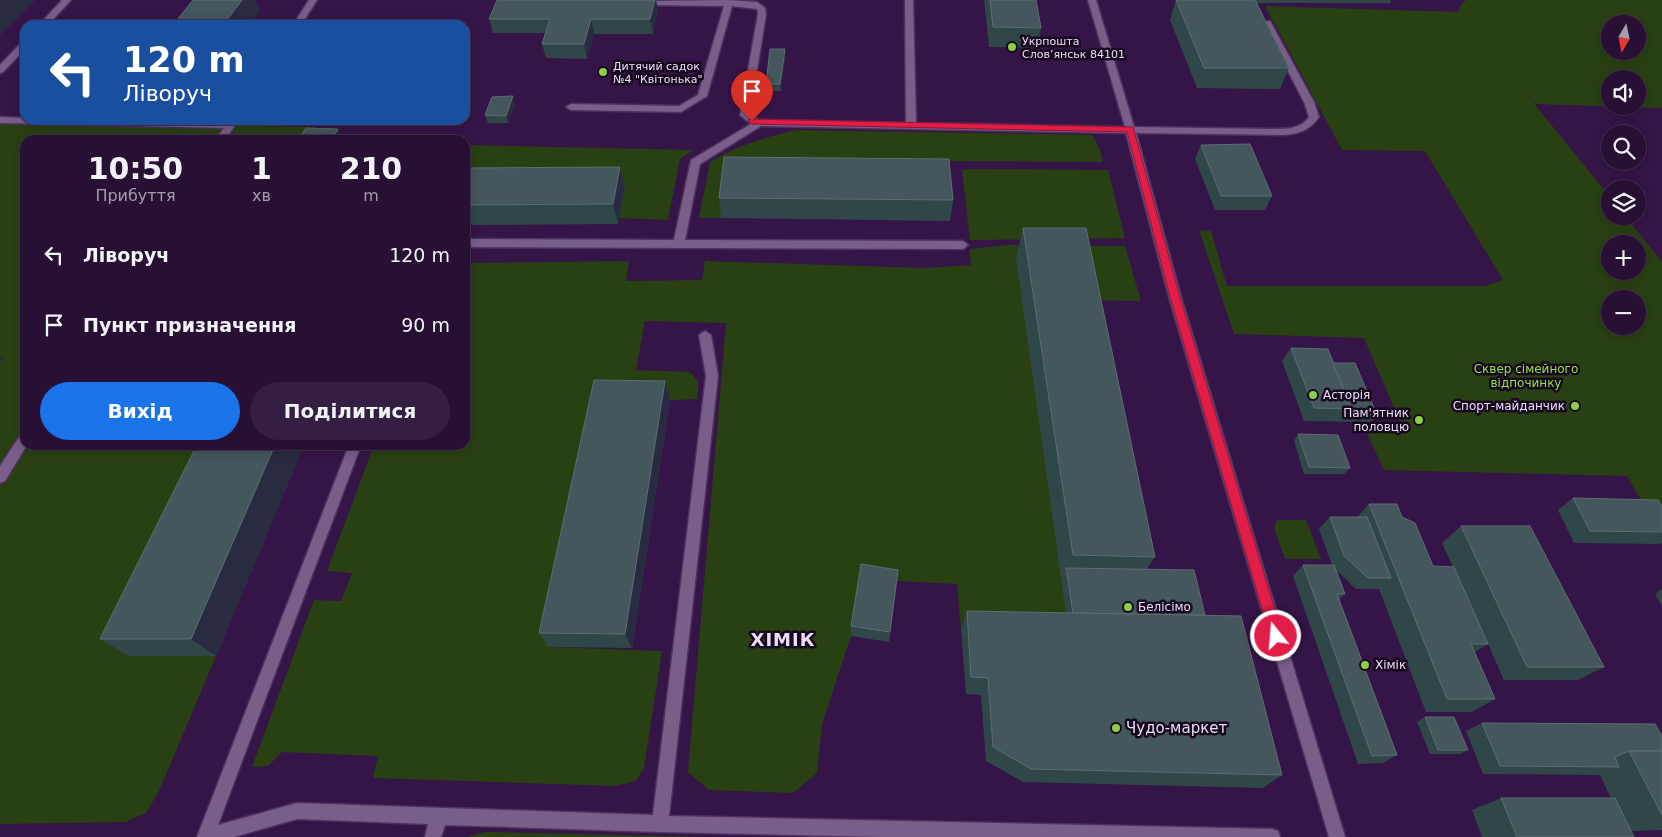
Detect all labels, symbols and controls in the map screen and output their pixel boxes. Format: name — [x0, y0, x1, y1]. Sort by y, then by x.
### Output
north arrow — [1601, 15, 1646, 60]
map controls — [1601, 15, 1646, 335]
place label: Укрпошта Слов’янськ 84101 — [1022, 35, 1125, 61]
icon: left — [40, 40, 105, 105]
text: 120 m — [123, 40, 245, 80]
marker: Укрпошта Слов’янськ 84101 — [1006, 41, 1018, 53]
place label: Дитячий садок №4 "Квітонька" — [613, 60, 703, 86]
marker: Дитячий садок №4 "Квітонька" — [597, 66, 609, 78]
pin — [731, 70, 773, 121]
button: sound — [1601, 70, 1646, 115]
icon: arrive — [738, 77, 766, 105]
text: Ліворуч — [123, 81, 212, 106]
button: search — [1601, 125, 1646, 170]
text: 10:50 — [88, 151, 183, 186]
text: 1 — [251, 151, 272, 186]
text: 210 — [340, 151, 402, 186]
button: layers — [1601, 180, 1646, 225]
text: Прибуття — [95, 186, 176, 205]
text: хв — [252, 186, 271, 205]
text: m — [363, 186, 379, 205]
button: + — [1601, 235, 1646, 280]
icon: left — [40, 241, 68, 269]
text: Ліворуч — [83, 244, 169, 266]
text: 120 m — [389, 244, 450, 266]
button: − — [1601, 290, 1646, 335]
icon: arrive — [40, 311, 68, 339]
text: Пункт призначення — [83, 314, 296, 336]
text: 90 m — [401, 314, 450, 336]
park label: Сквер сімейного відпочинку — [1474, 362, 1578, 390]
button: Вихід — [40, 382, 240, 440]
button: Поділитися — [250, 382, 450, 440]
place label: Асторія — [1323, 388, 1370, 402]
marker: Асторія — [1307, 389, 1319, 401]
place label: Спорт-майданчик — [1453, 399, 1565, 413]
marker: Спорт-майданчик — [1569, 400, 1581, 412]
place label: Пам'ятник половцю — [1343, 406, 1409, 434]
marker: Пам'ятник половцю — [1413, 414, 1425, 426]
place label: Белісімо — [1138, 600, 1191, 614]
marker: Белісімо — [1122, 601, 1134, 613]
position arrow — [1249, 609, 1301, 661]
district label: ХІМІК — [751, 629, 815, 650]
place label: Хімік — [1375, 658, 1406, 672]
marker: Хімік — [1359, 659, 1371, 671]
place label: Чудо-маркет — [1126, 719, 1227, 737]
marker: Чудо-маркет — [1110, 722, 1122, 734]

